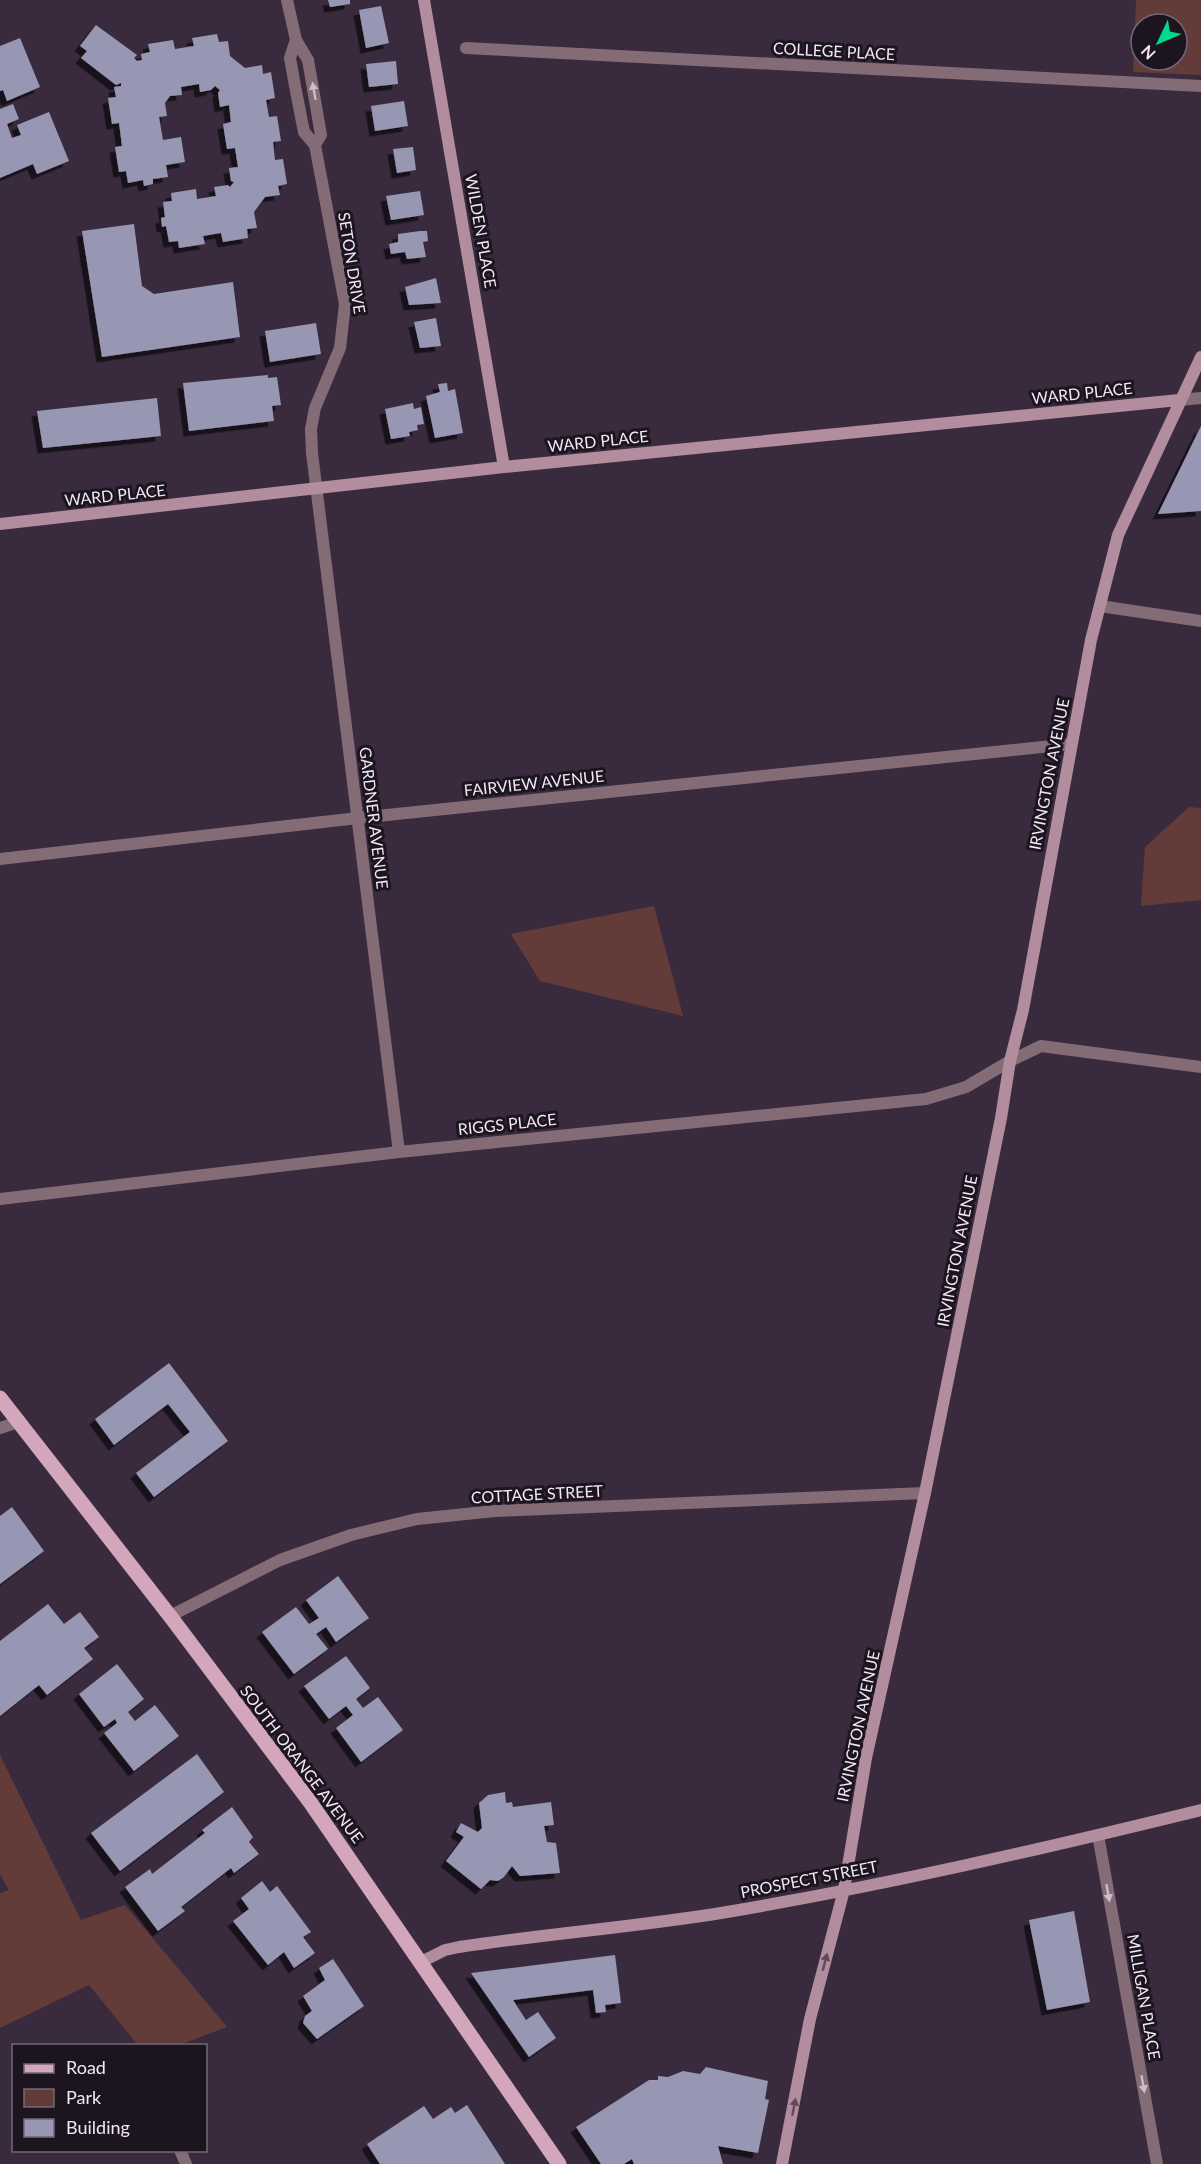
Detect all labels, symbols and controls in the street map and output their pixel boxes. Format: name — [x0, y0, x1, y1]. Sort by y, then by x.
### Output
north arrow — [1129, 12, 1189, 72]
street label: COLLEGE PLACE — [773, 38, 895, 63]
text: N — [1137, 42, 1159, 64]
one-way arrow — [309, 82, 318, 101]
street label: WILDEN PLACE — [462, 172, 501, 289]
street label: SETON DRIVE — [335, 211, 370, 315]
street label: WARD PLACE — [1031, 378, 1133, 407]
street label: WARD PLACE — [547, 426, 649, 455]
street label: WARD PLACE — [64, 480, 166, 509]
street label: IRVINGTON AVENUE — [1024, 696, 1073, 851]
street label: GARDNER AVENUE — [356, 746, 393, 890]
street label: FAIRVIEW AVENUE — [463, 766, 605, 799]
street label: RIGGS PLACE — [457, 1109, 557, 1138]
street label: IRVINGTON AVENUE — [932, 1173, 981, 1328]
street label: COTTAGE STREET — [470, 1481, 604, 1506]
street label: IRVINGTON AVENUE — [832, 1649, 883, 1803]
street label: SOUTH ORANGE AVENUE — [237, 1681, 368, 1846]
street label: PROSPECT STREET — [739, 1856, 880, 1901]
one-way arrow — [1104, 1883, 1113, 1902]
street label: MILLIGAN PLACE — [1124, 1933, 1165, 2061]
one-way arrow — [821, 1953, 830, 1971]
legend — [12, 2044, 207, 2152]
text: Road — [66, 2056, 106, 2078]
one-way arrow — [1139, 2075, 1148, 2094]
text: Park — [66, 2086, 102, 2108]
one-way arrow — [790, 2097, 799, 2116]
text: Building — [66, 2116, 130, 2138]

